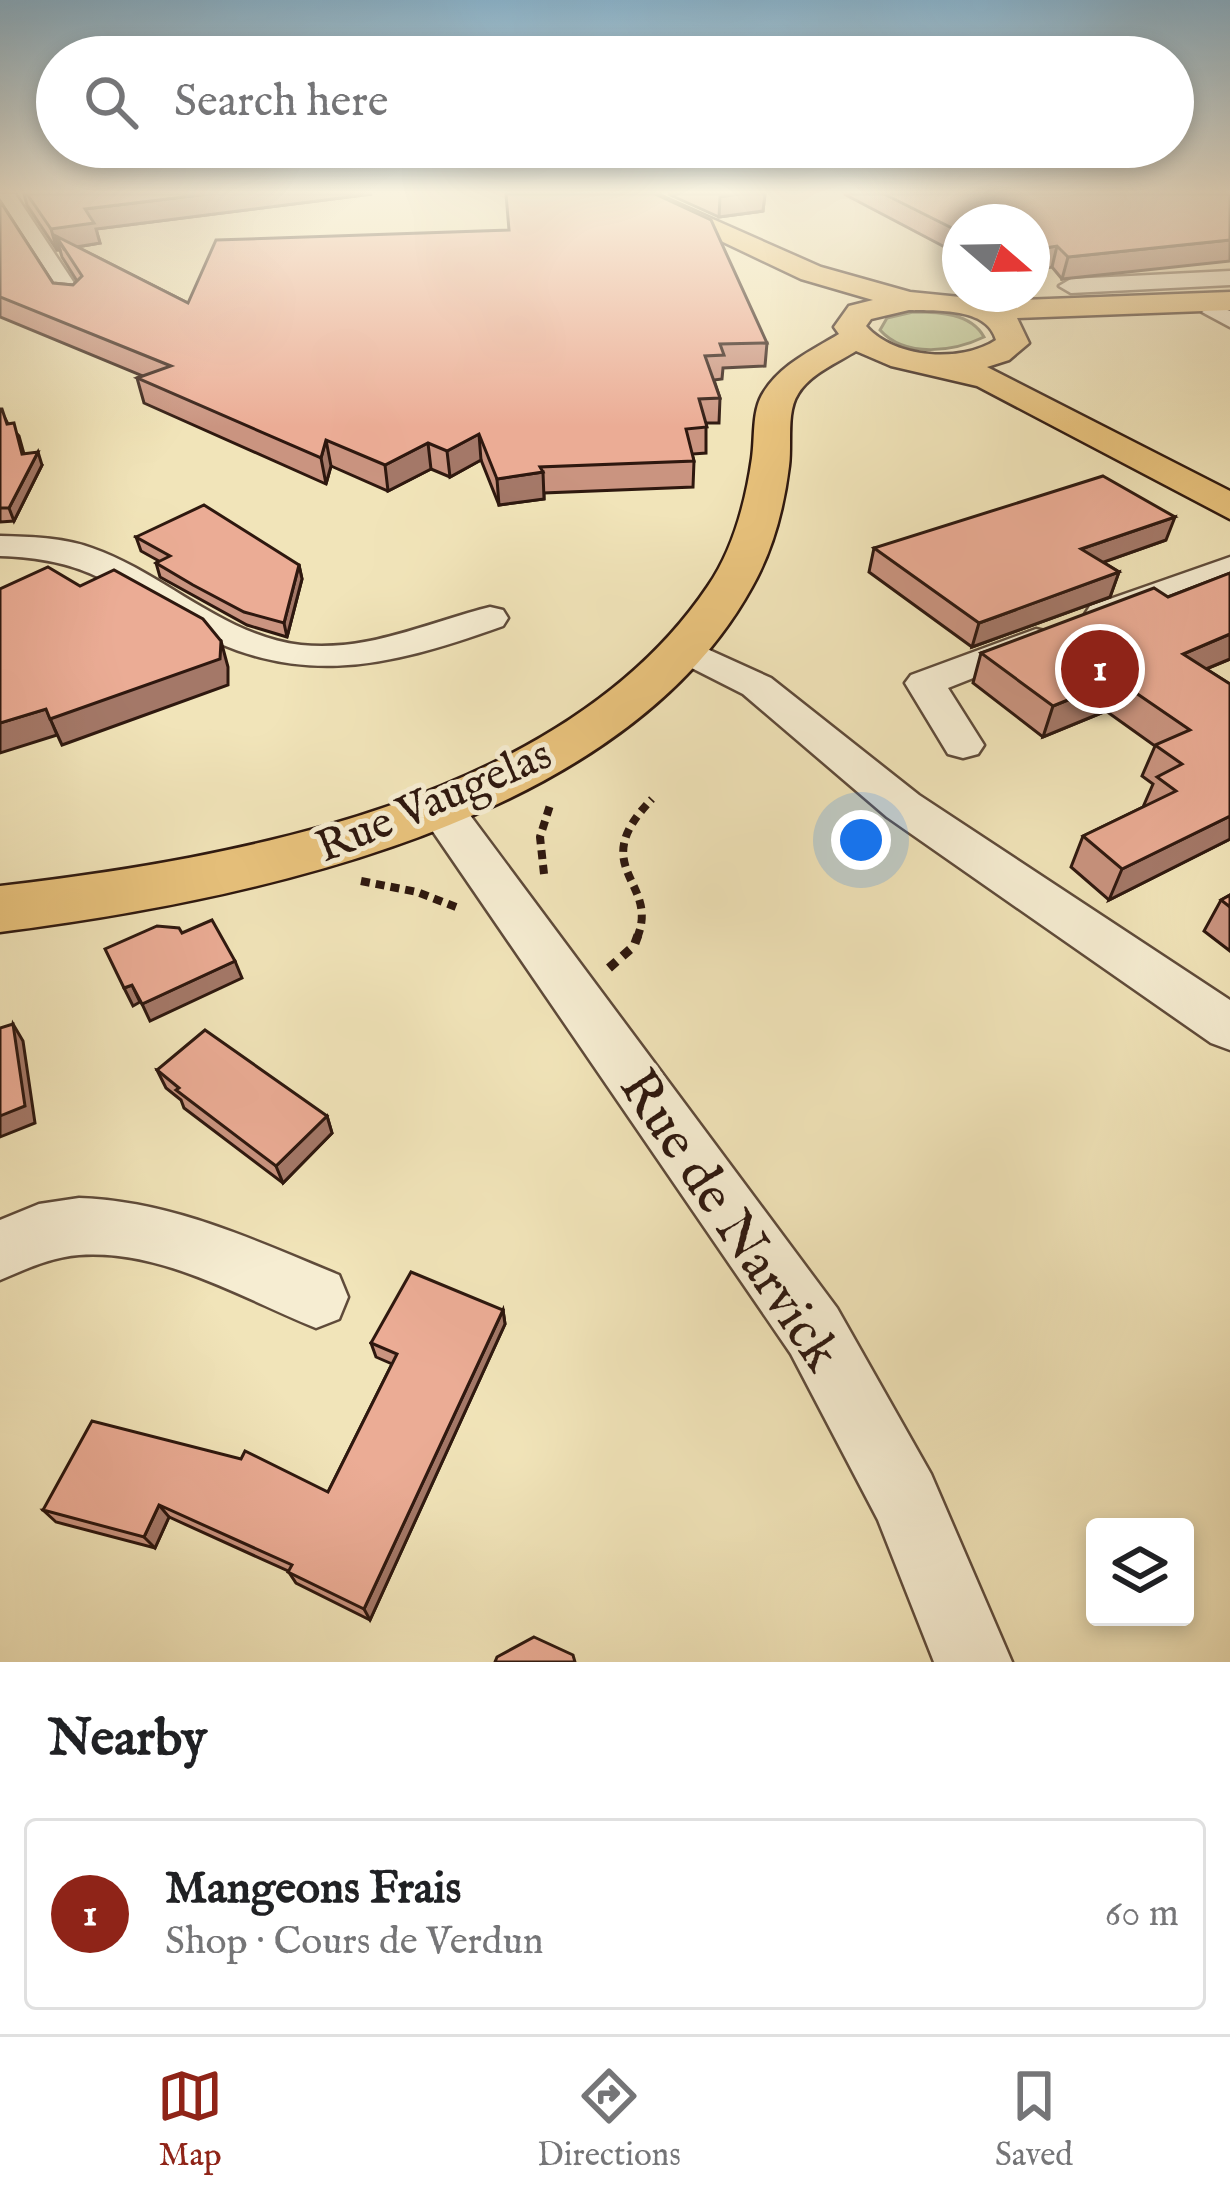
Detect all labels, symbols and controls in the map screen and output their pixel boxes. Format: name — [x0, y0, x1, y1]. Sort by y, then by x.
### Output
search box — [36, 36, 1194, 168]
icon: search — [78, 69, 144, 135]
text: Search here — [174, 74, 388, 131]
north arrow — [942, 204, 1050, 312]
pin: 1 — [1061, 624, 1139, 714]
street label: Rue Vaugelas — [308, 727, 560, 877]
your location — [831, 810, 891, 870]
street label: Rue de Narvick — [602, 1057, 855, 1387]
map controls — [1086, 1518, 1194, 1626]
button: layers — [1086, 1518, 1194, 1626]
text: Nearby — [48, 1708, 207, 1773]
text: Mangeons Frais — [165, 1861, 461, 1918]
text: 1 — [83, 1890, 97, 1939]
text: 60 m — [1105, 1890, 1179, 1939]
text: Shop · Cours de Verdun — [165, 1918, 544, 1967]
tab: Map — [157, 2063, 223, 2177]
tab: Directions — [537, 2063, 681, 2177]
tab: Saved — [995, 2063, 1073, 2177]

